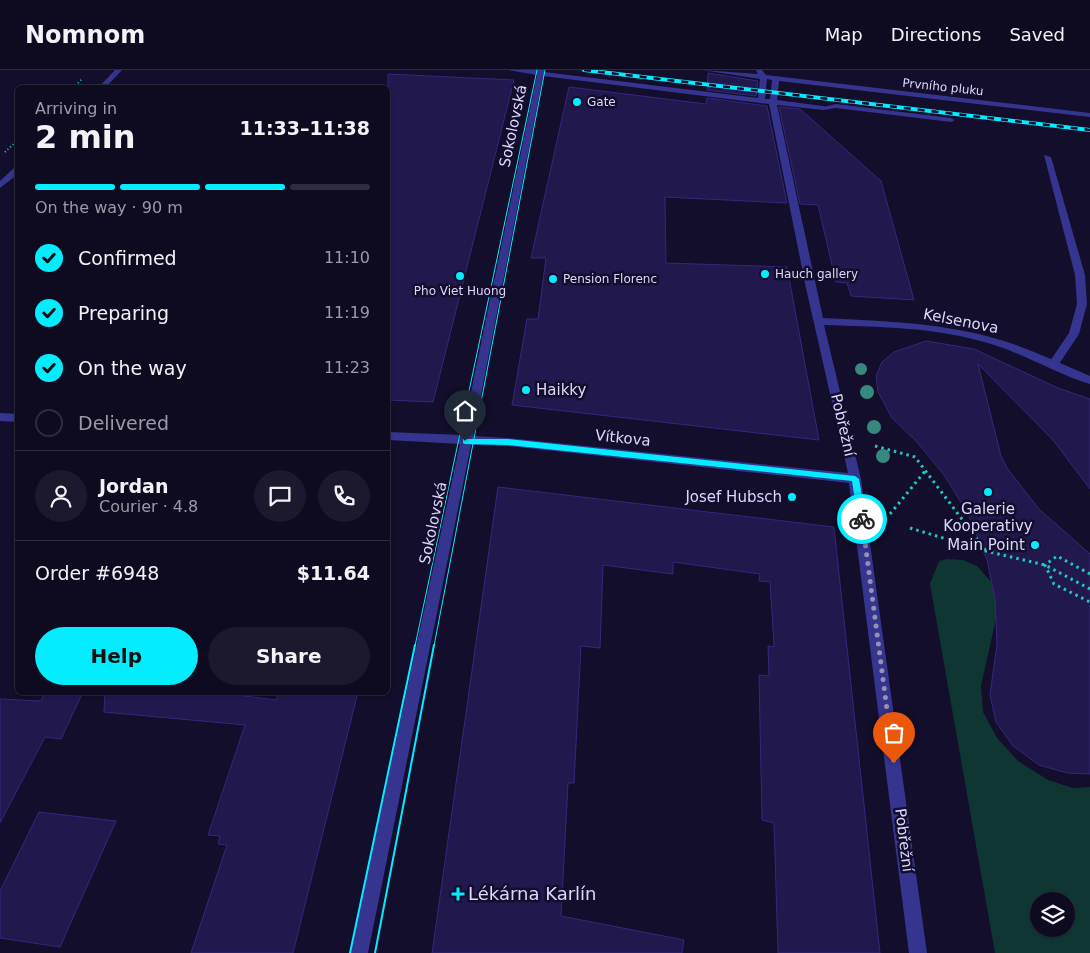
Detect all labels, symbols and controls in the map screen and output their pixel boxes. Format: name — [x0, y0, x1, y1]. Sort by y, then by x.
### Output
text: Nomnom — [25, 21, 145, 49]
text: Map — [825, 24, 863, 45]
text: Directions — [891, 24, 981, 45]
text: Saved — [1009, 24, 1065, 45]
street label: Prvního pluku — [902, 76, 984, 98]
street label: Sokolovská — [495, 83, 531, 169]
place label: Gate — [587, 95, 616, 109]
marker: Gate — [571, 96, 583, 108]
text: Arriving in — [35, 99, 117, 118]
text: 11:33–11:38 — [240, 117, 370, 139]
text: 2 min — [35, 118, 136, 156]
text: On the way · 90 m — [35, 198, 183, 217]
icon: check — [35, 244, 63, 272]
text: Confirmed — [78, 247, 177, 269]
text: 11:10 — [324, 248, 370, 267]
place label: Hauch gallery — [775, 267, 858, 281]
marker: Hauch gallery — [759, 268, 771, 280]
marker: Pho Viet Huong — [454, 270, 466, 282]
place label: Pension Florenc — [563, 272, 657, 286]
marker: Pension Florenc — [547, 273, 559, 285]
place label: Pho Viet Huong — [414, 284, 506, 298]
icon: check — [35, 299, 63, 327]
text: Preparing — [78, 302, 169, 324]
text: 11:19 — [324, 303, 370, 322]
street label: Kelsenova — [922, 305, 1000, 337]
icon: check — [35, 354, 63, 382]
text: On the way — [78, 357, 187, 379]
text: 11:23 — [324, 358, 370, 377]
place label: Haikky — [536, 381, 586, 399]
marker: Haikky — [520, 384, 532, 396]
pin — [444, 390, 486, 441]
street label: Pobřežní — [827, 392, 859, 459]
icon: home — [451, 397, 479, 425]
text: Delivered — [78, 412, 169, 434]
street label: Vítkova — [594, 426, 652, 450]
button: person — [35, 470, 87, 522]
button: chat — [254, 470, 306, 522]
button: phone — [318, 470, 370, 522]
text: Jordan — [99, 475, 168, 497]
street label: Sokolovská — [415, 480, 451, 566]
marker: Galerie Kooperativy — [982, 486, 994, 498]
place label: Josef Hubsch — [684, 488, 782, 506]
marker: Josef Hubsch — [786, 491, 798, 503]
courier — [837, 494, 887, 544]
text: Courier · 4.8 — [99, 497, 198, 516]
place label: Galerie Kooperativy — [943, 500, 1033, 535]
icon: bike — [848, 505, 876, 533]
place label: Main Point — [947, 536, 1025, 554]
marker: Main Point — [1029, 539, 1041, 551]
text: Order #6948 — [35, 562, 159, 584]
text: $11.64 — [297, 562, 370, 584]
button: Help — [35, 627, 198, 685]
button: Share — [208, 627, 370, 685]
pin — [873, 712, 915, 763]
icon: bag — [880, 719, 908, 747]
street label: Pobřežní — [891, 807, 917, 874]
place label: Lékárna Karlín — [468, 883, 597, 904]
marker: Lékárna Karlín — [452, 888, 464, 900]
map controls — [1030, 892, 1075, 937]
button: layers — [1030, 892, 1075, 937]

